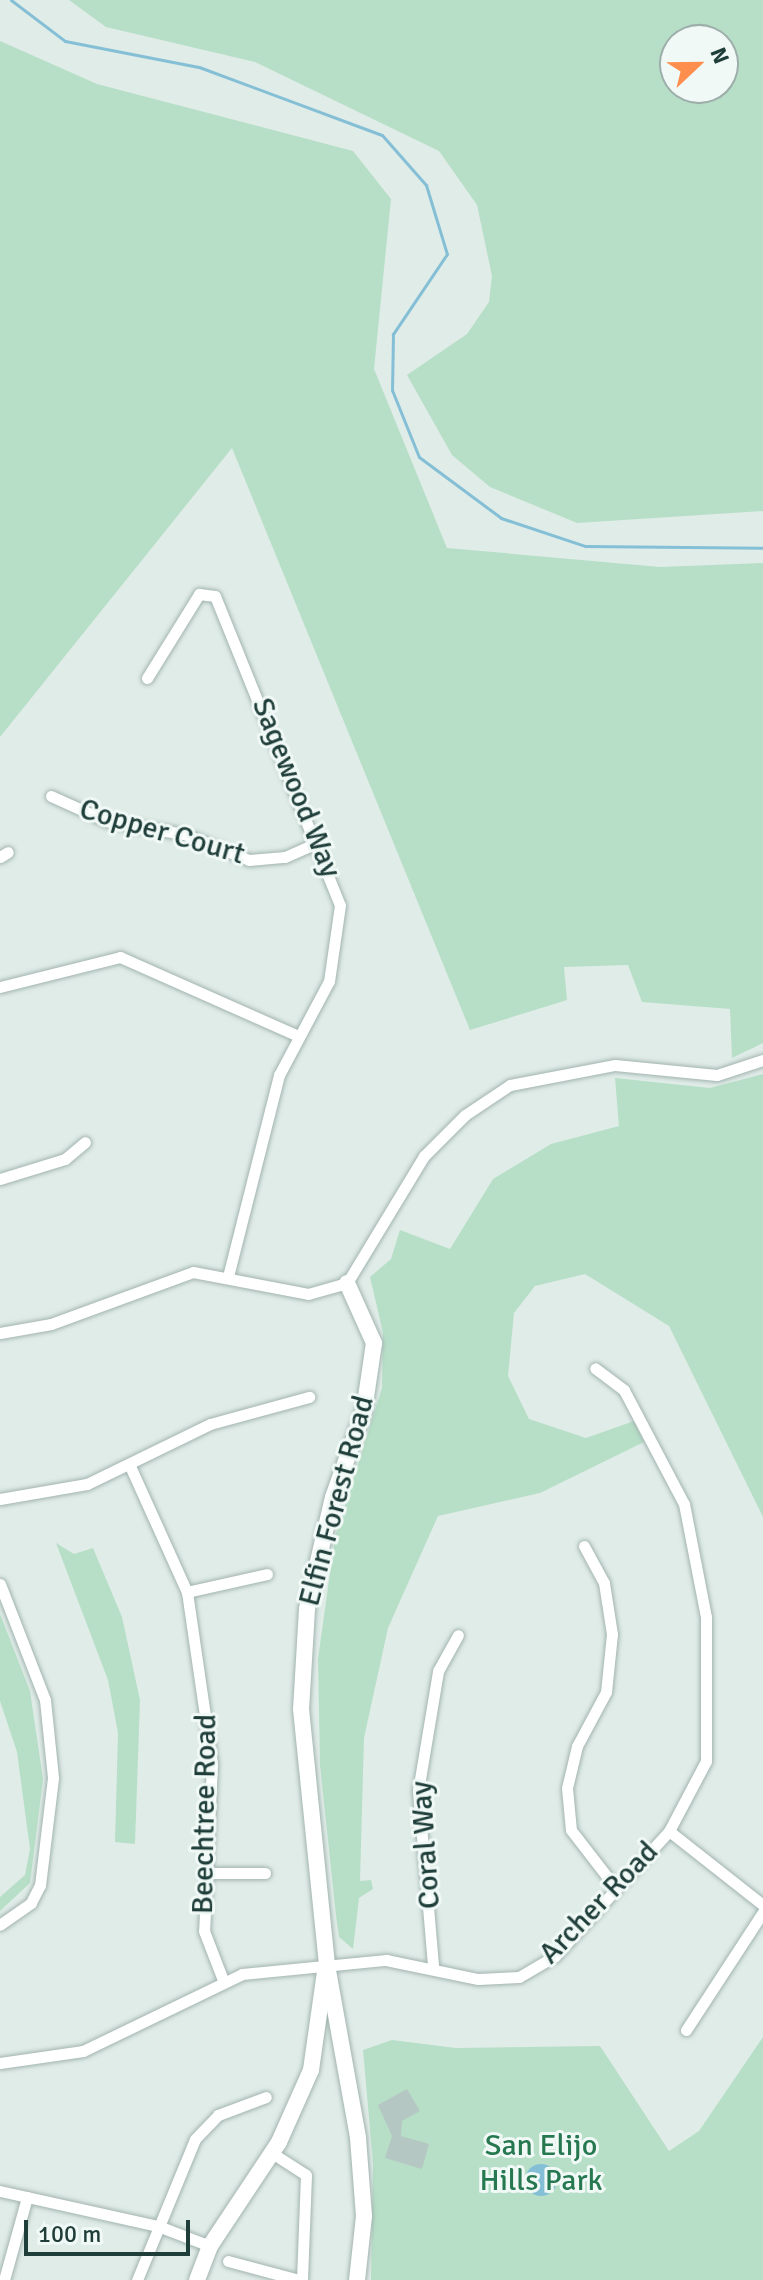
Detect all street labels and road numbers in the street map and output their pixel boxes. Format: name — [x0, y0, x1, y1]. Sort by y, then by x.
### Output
street label: Sagewood Way — [244, 693, 348, 883]
street label: Copper Court — [75, 791, 249, 873]
street label: Elfin Forest Road — [292, 1392, 382, 1610]
street label: Beechtree Road — [185, 1713, 225, 1915]
street label: Coral Way — [404, 1780, 448, 1910]
street label: Archer Road — [532, 1834, 666, 1972]

